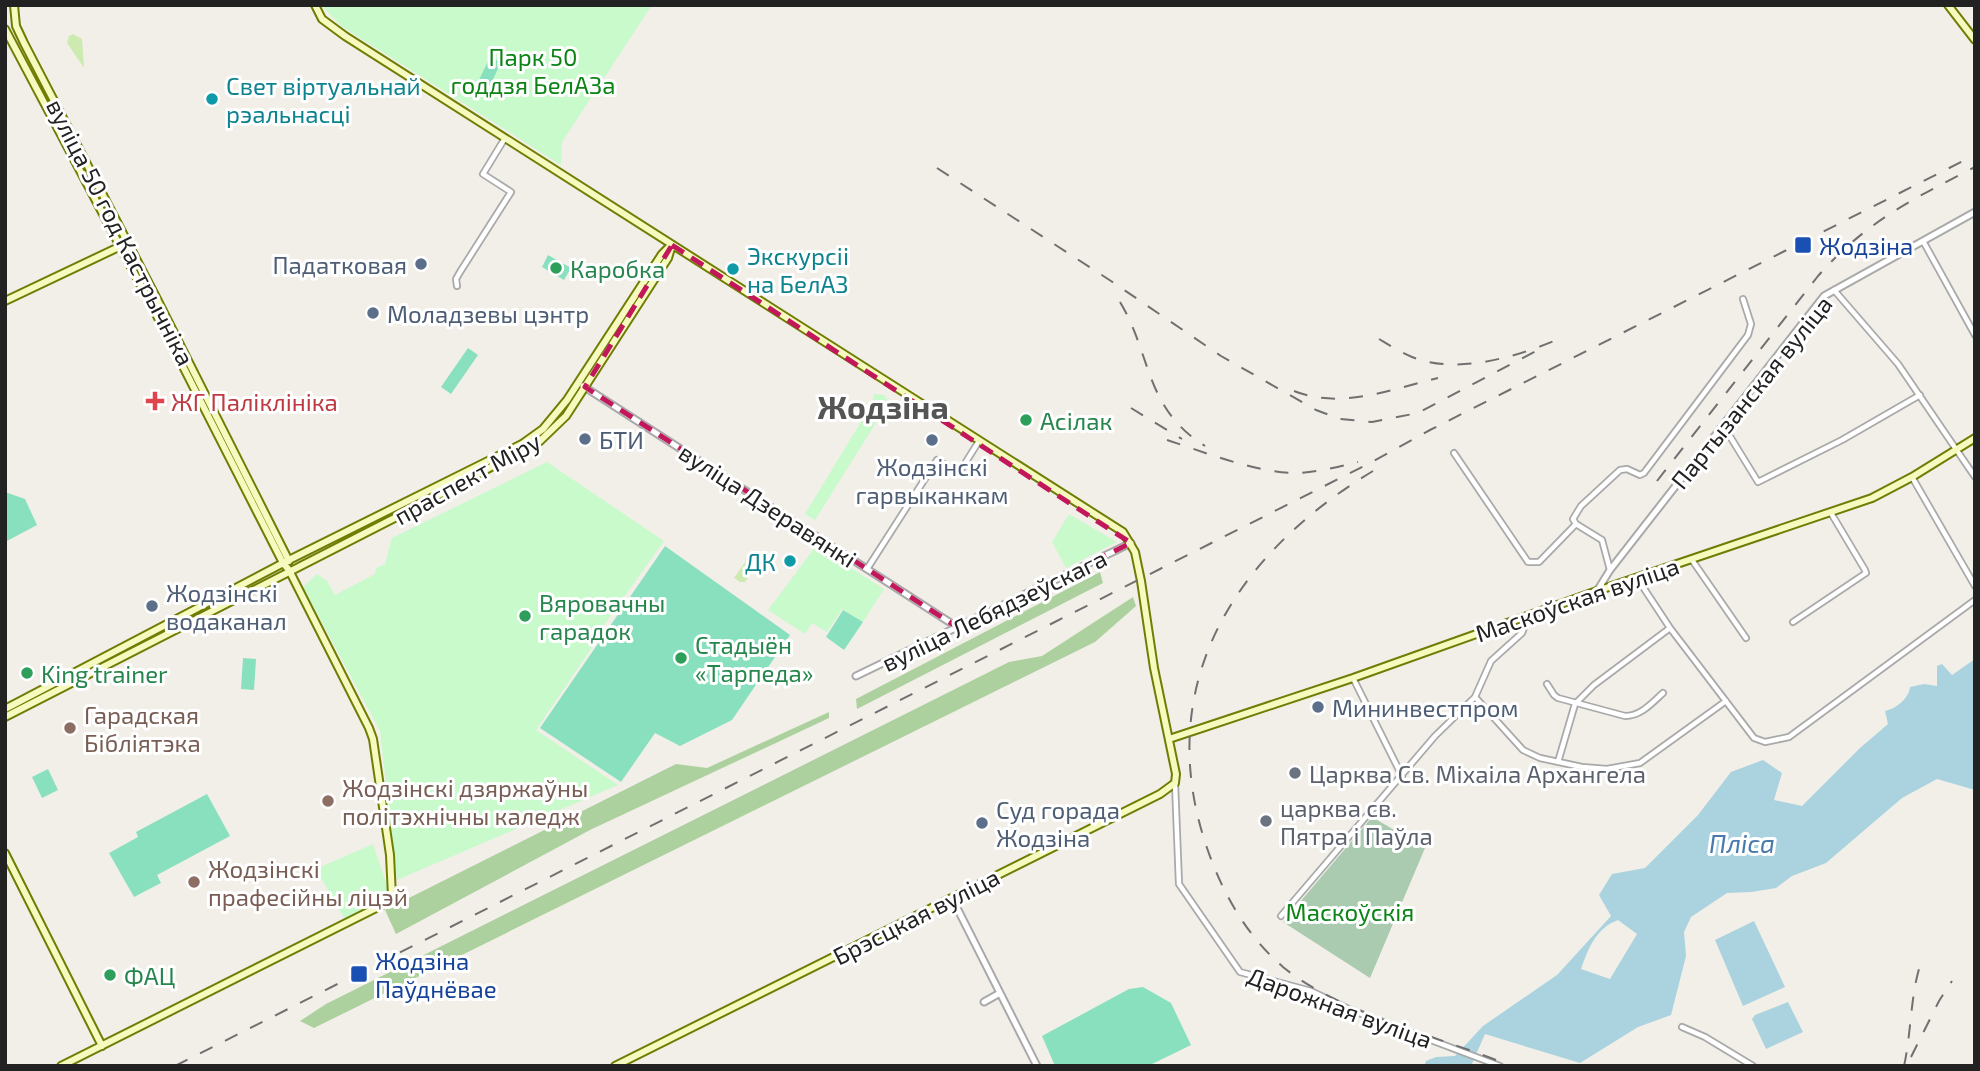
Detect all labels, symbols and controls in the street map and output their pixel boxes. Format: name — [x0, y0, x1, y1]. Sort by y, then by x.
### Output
park label: Парк 50 годдзя БелАЗа — [451, 42, 615, 99]
place label: Свет віртуальнай рэальнасці — [226, 71, 421, 128]
marker: Свет віртуальнай рэальнасці — [204, 91, 220, 107]
street label: вуліца 50 год Кастрычніка — [40, 94, 201, 371]
place label: Жодзіна — [1819, 231, 1913, 260]
marker: Жодзіна — [1793, 235, 1813, 255]
place label: Экскурсіі на БелАЗ — [747, 241, 849, 298]
place label: Падатковая — [273, 250, 407, 279]
place label: Каробка — [570, 254, 665, 283]
marker: Падатковая — [413, 256, 429, 272]
marker: Каробка — [548, 260, 564, 276]
marker: Экскурсіі на БелАЗ — [725, 261, 741, 277]
street label: Партызанская вуліца — [1664, 290, 1839, 495]
place label: Моладзевы цэнтр — [387, 299, 589, 328]
marker: Моладзевы цэнтр — [365, 305, 381, 321]
place label: ЖГ Паліклініка — [171, 387, 338, 416]
district label: Жодзіна — [817, 387, 949, 425]
marker: ЖГ Паліклініка — [145, 391, 165, 411]
place label: Асілак — [1040, 406, 1112, 435]
marker: Асілак — [1018, 412, 1034, 428]
place label: БТИ — [599, 425, 644, 454]
street label: праспект Міру — [389, 426, 546, 531]
marker: БТИ — [577, 431, 593, 447]
marker: Жодзінскі гарвыканкам — [924, 432, 940, 448]
street label: вуліца Дзеравянкі — [673, 437, 862, 574]
place label: Жодзінскі гарвыканкам — [855, 452, 1009, 509]
street label: вуліца Лебядзеўскага — [877, 543, 1112, 678]
place label: ДК — [745, 547, 776, 576]
street label: Маскоўская вуліца — [1471, 551, 1683, 648]
marker: ДК — [782, 553, 798, 569]
place label: Жодзінскі водаканал — [166, 578, 287, 635]
place label: Вяровачны гарадок — [539, 588, 665, 645]
marker: Жодзінскі водаканал — [144, 598, 160, 614]
marker: Вяровачны гарадок — [517, 608, 533, 624]
place label: Стадыён «Тарпеда» — [695, 630, 813, 687]
marker: Стадыён «Тарпеда» — [673, 650, 689, 666]
place label: King trainer — [41, 659, 168, 688]
marker: King trainer — [19, 665, 35, 681]
place label: Мининвестпром — [1332, 693, 1518, 722]
marker: Мининвестпром — [1310, 699, 1326, 715]
place label: Гарадская Бібліятэка — [84, 700, 201, 757]
marker: Гарадская Бібліятэка — [62, 720, 78, 736]
place label: Царква Св. Міхаіла Архангела — [1309, 759, 1646, 788]
marker: Царква Св. Міхаіла Архангела — [1287, 765, 1303, 781]
place label: Жодзінскі дзяржаўны політэхнічны каледж — [342, 773, 588, 830]
marker: Жодзінскі дзяржаўны політэхнічны каледж — [320, 793, 336, 809]
place label: царква св. Пятра і Паўла — [1280, 793, 1433, 851]
place label: Суд горада Жодзіна — [996, 795, 1120, 852]
marker: царква св. Пятра і Паўла — [1258, 813, 1274, 829]
marker: Суд горада Жодзіна — [974, 815, 990, 831]
water label: Пліса — [1709, 827, 1775, 858]
place label: Жодзінскі прафесійны ліцэй — [208, 854, 408, 911]
street label: Брэсцкая вуліца — [828, 861, 1005, 971]
marker: Жодзінскі прафесійны ліцэй — [186, 874, 202, 890]
park label: Маскоўскія — [1286, 897, 1414, 927]
place label: Жодзіна Паўднёвае — [375, 946, 497, 1004]
street label: Дарожная вуліца — [1243, 960, 1436, 1055]
place label: ФАЦ — [124, 961, 175, 990]
marker: Жодзіна Паўднёвае — [349, 964, 369, 984]
marker: ФАЦ — [102, 967, 118, 983]

